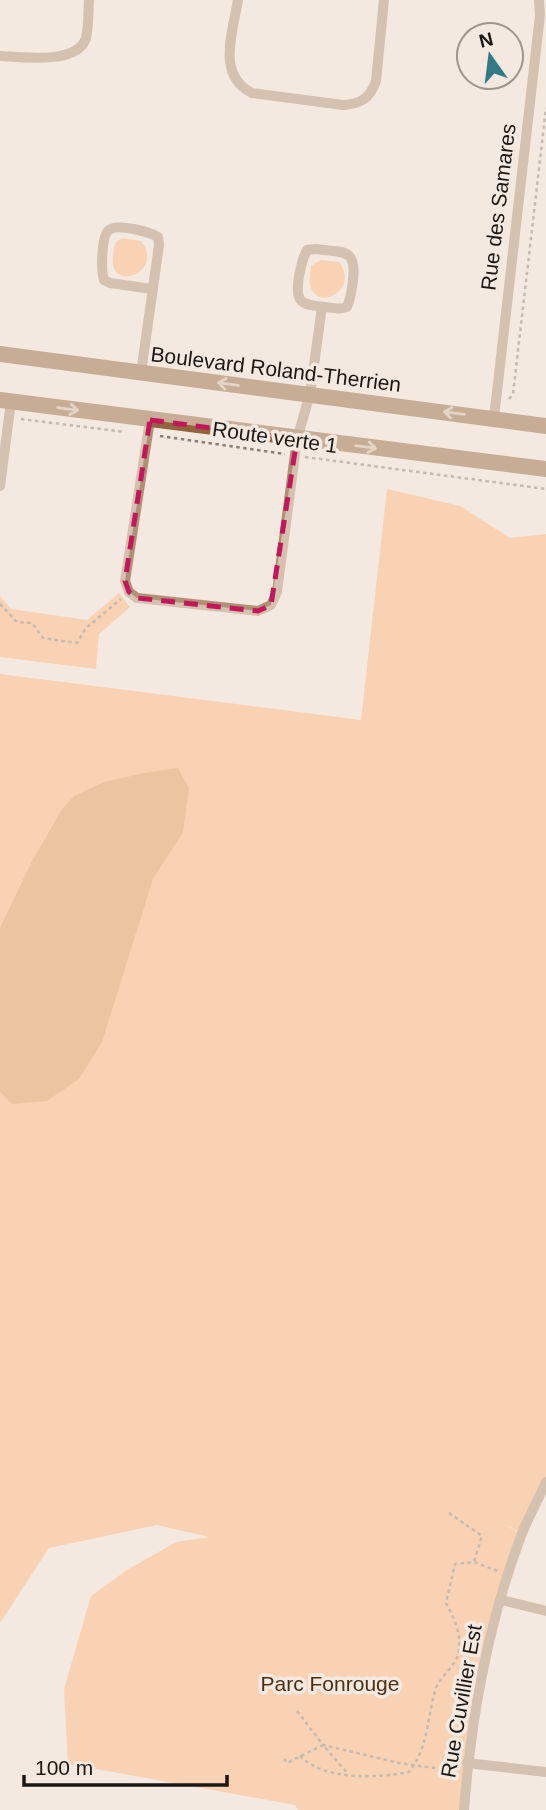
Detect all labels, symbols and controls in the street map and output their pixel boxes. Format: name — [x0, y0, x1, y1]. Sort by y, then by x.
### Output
north arrow — [455, 21, 525, 91]
text: N — [477, 28, 495, 52]
street label: Rue des Samares — [476, 122, 520, 292]
street label: Boulevard Roland-Therrien — [149, 342, 403, 396]
one-way arrow — [218, 377, 240, 390]
one-way arrow — [56, 403, 79, 416]
one-way arrow — [443, 407, 466, 420]
street label: Route verte 1 — [211, 417, 339, 457]
one-way arrow — [354, 441, 377, 454]
street label: Rue Cuvillier Est — [436, 1622, 486, 1779]
park label: Parc Fonrouge — [261, 1672, 399, 1695]
scale bar — [24, 1744, 228, 1788]
text: 100 m — [35, 1756, 93, 1779]

